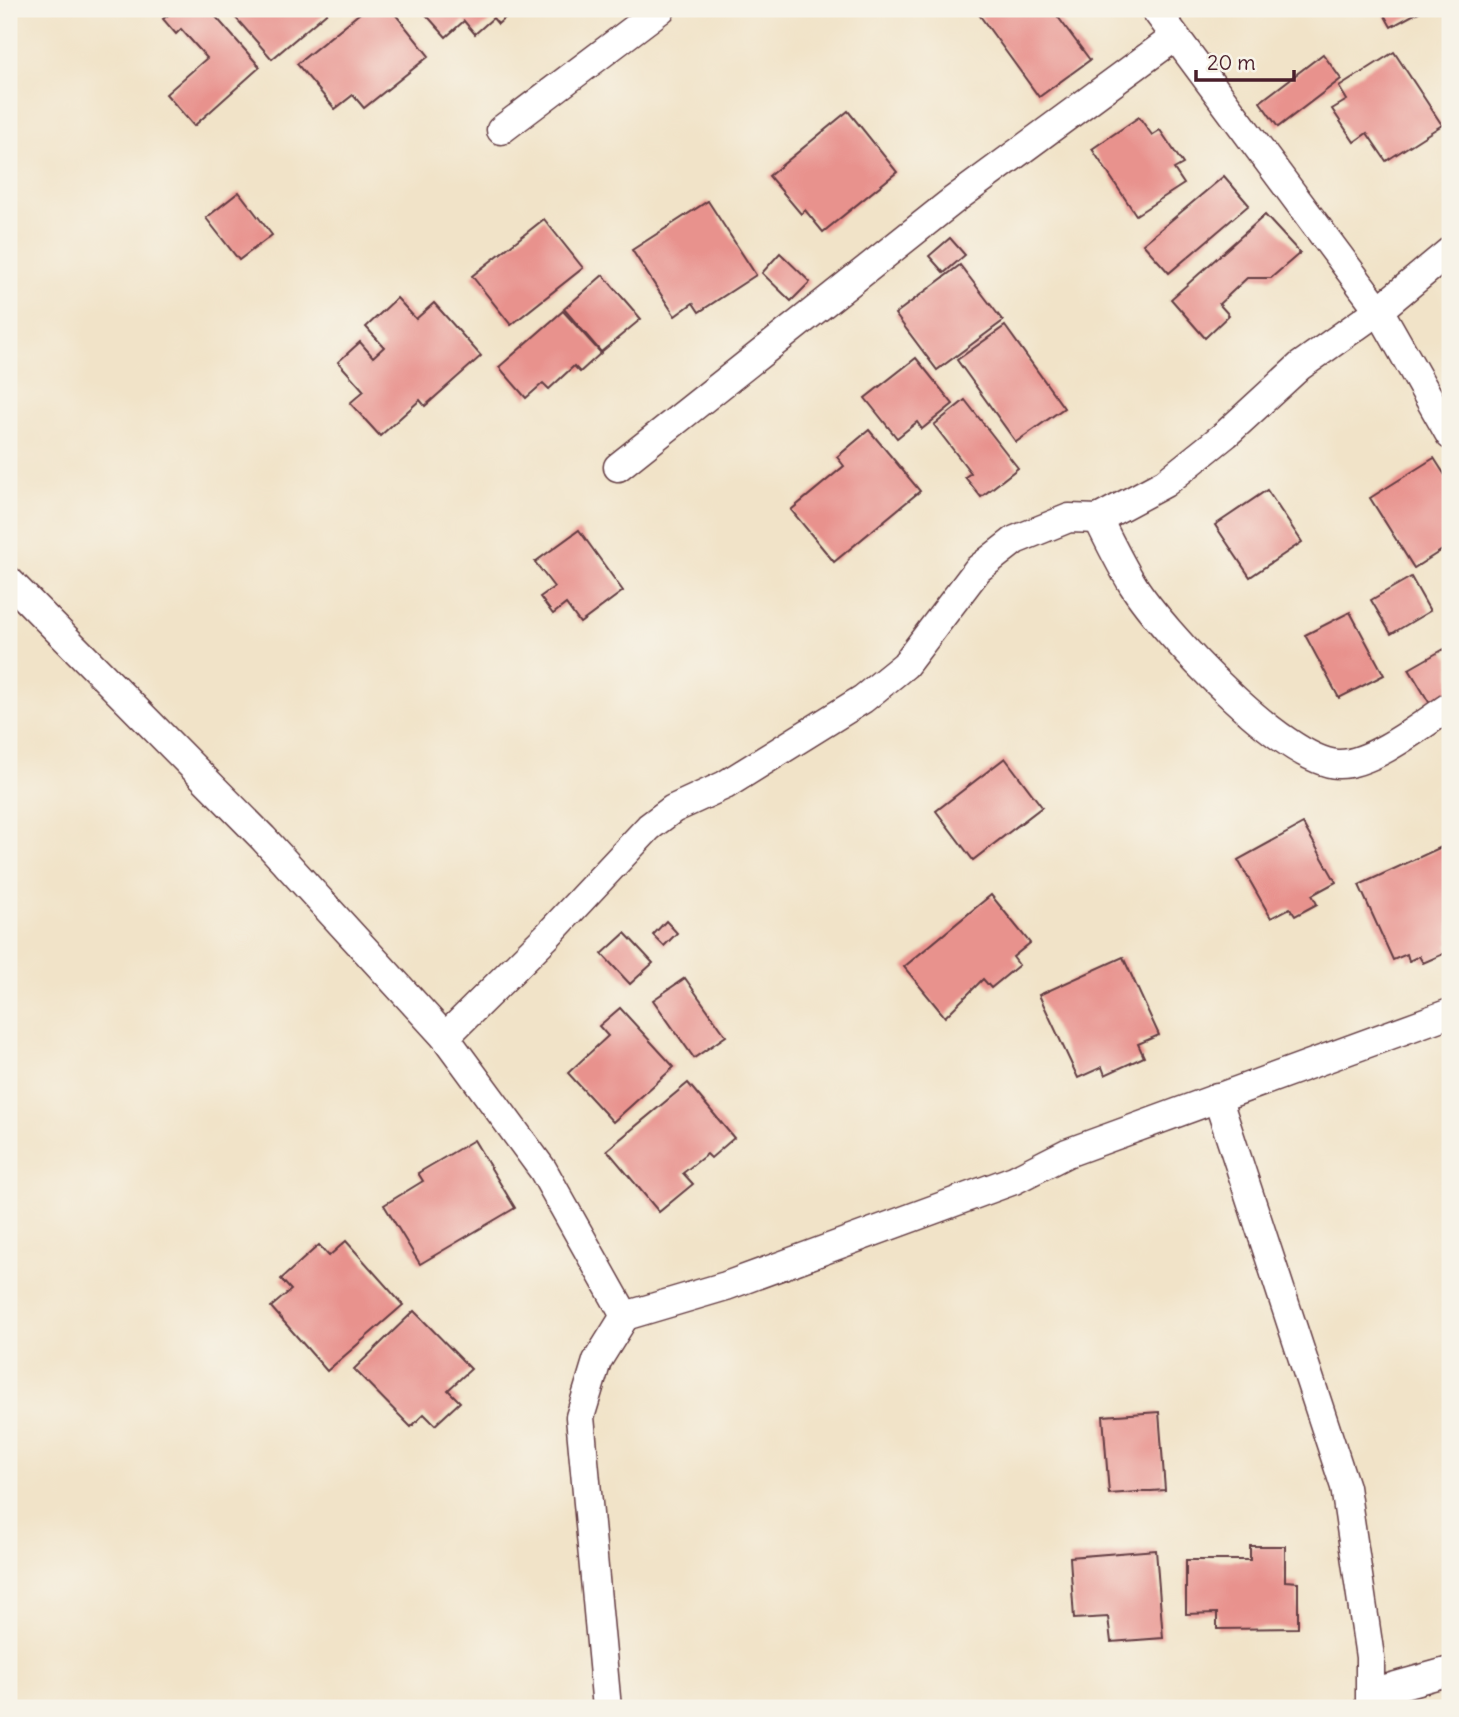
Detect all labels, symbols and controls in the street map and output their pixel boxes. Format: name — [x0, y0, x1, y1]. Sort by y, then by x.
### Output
scale bar — [1196, 38, 1294, 82]
text: 20 m — [1207, 49, 1256, 76]

